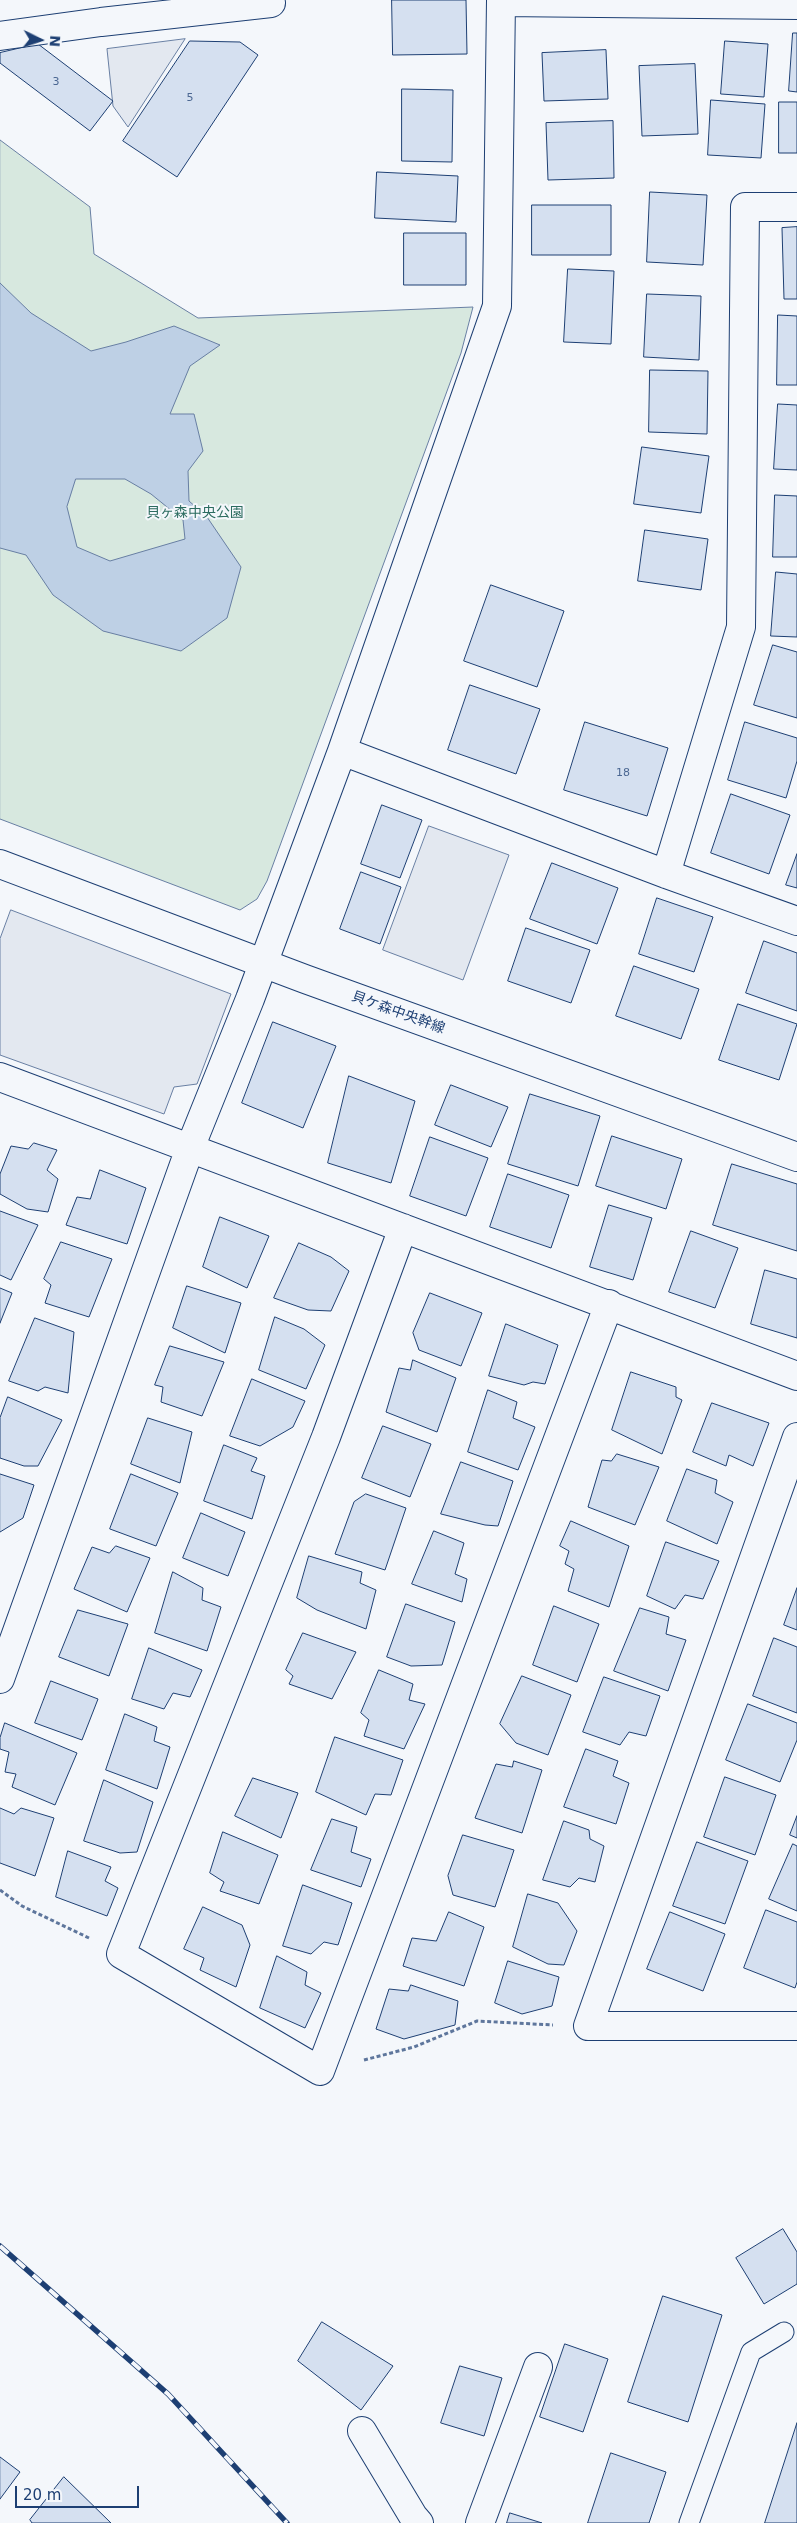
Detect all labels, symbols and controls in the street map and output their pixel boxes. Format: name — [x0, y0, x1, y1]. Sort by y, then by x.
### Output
north arrow — [15, 15, 65, 65]
text: N — [47, 35, 63, 47]
house number: 3 — [53, 75, 59, 89]
house number: 5 — [187, 91, 193, 105]
park label: 貝ヶ森中央公園 — [146, 505, 244, 521]
house number: 18 — [616, 766, 630, 780]
street label: 貝ケ森中央幹線 — [349, 988, 447, 1038]
scale bar — [18, 2476, 141, 2508]
text: 20 m — [23, 2486, 61, 2504]

